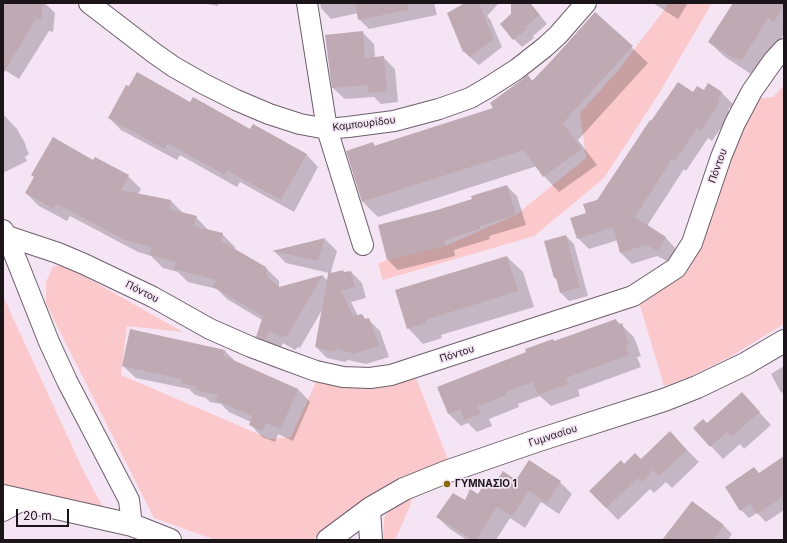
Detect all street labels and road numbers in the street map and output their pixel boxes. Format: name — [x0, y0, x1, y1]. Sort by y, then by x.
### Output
street label: Καμπουρίδου — [332, 114, 396, 134]
street label: Πόντου — [706, 147, 730, 185]
street label: Πόντου — [123, 279, 161, 305]
street label: Πόντου — [438, 343, 476, 365]
street label: Γυμνασίου — [527, 423, 579, 449]

